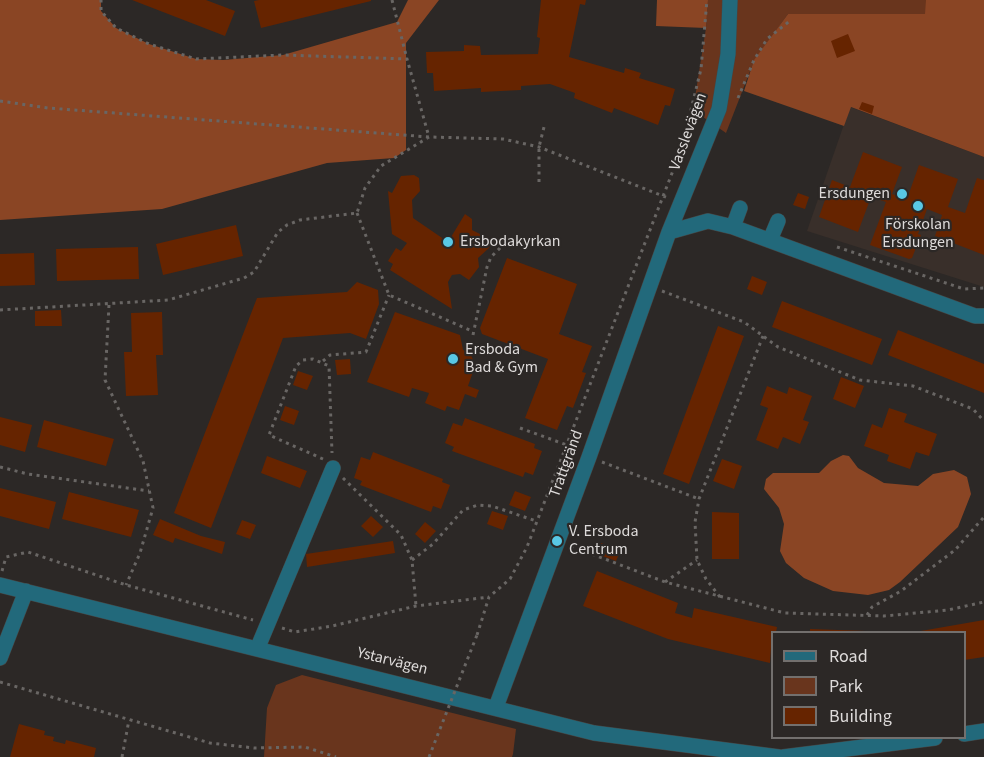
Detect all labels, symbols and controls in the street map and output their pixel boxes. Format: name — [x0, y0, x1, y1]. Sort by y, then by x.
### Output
street label: Vasslevägen — [666, 91, 712, 173]
place label: Ersdungen — [819, 184, 890, 204]
marker: Ersdungen — [895, 187, 909, 201]
marker: Förskolan Ersdungen — [911, 199, 925, 213]
place label: Förskolan Ersdungen — [882, 215, 954, 253]
place label: Ersbodakyrkan — [460, 232, 561, 252]
marker: Ersbodakyrkan — [441, 235, 455, 249]
place label: Ersboda Bad & Gym — [465, 340, 538, 378]
marker: Ersboda Bad & Gym — [446, 352, 460, 366]
street label: Trattgränd — [546, 428, 588, 500]
place label: V. Ersboda Centrum — [569, 522, 638, 560]
marker: V. Ersboda Centrum — [550, 534, 564, 548]
legend — [771, 631, 966, 739]
street label: Ystarvägen — [355, 644, 429, 680]
text: Road — [829, 644, 868, 669]
text: Park — [829, 674, 863, 699]
text: Building — [829, 704, 892, 729]

